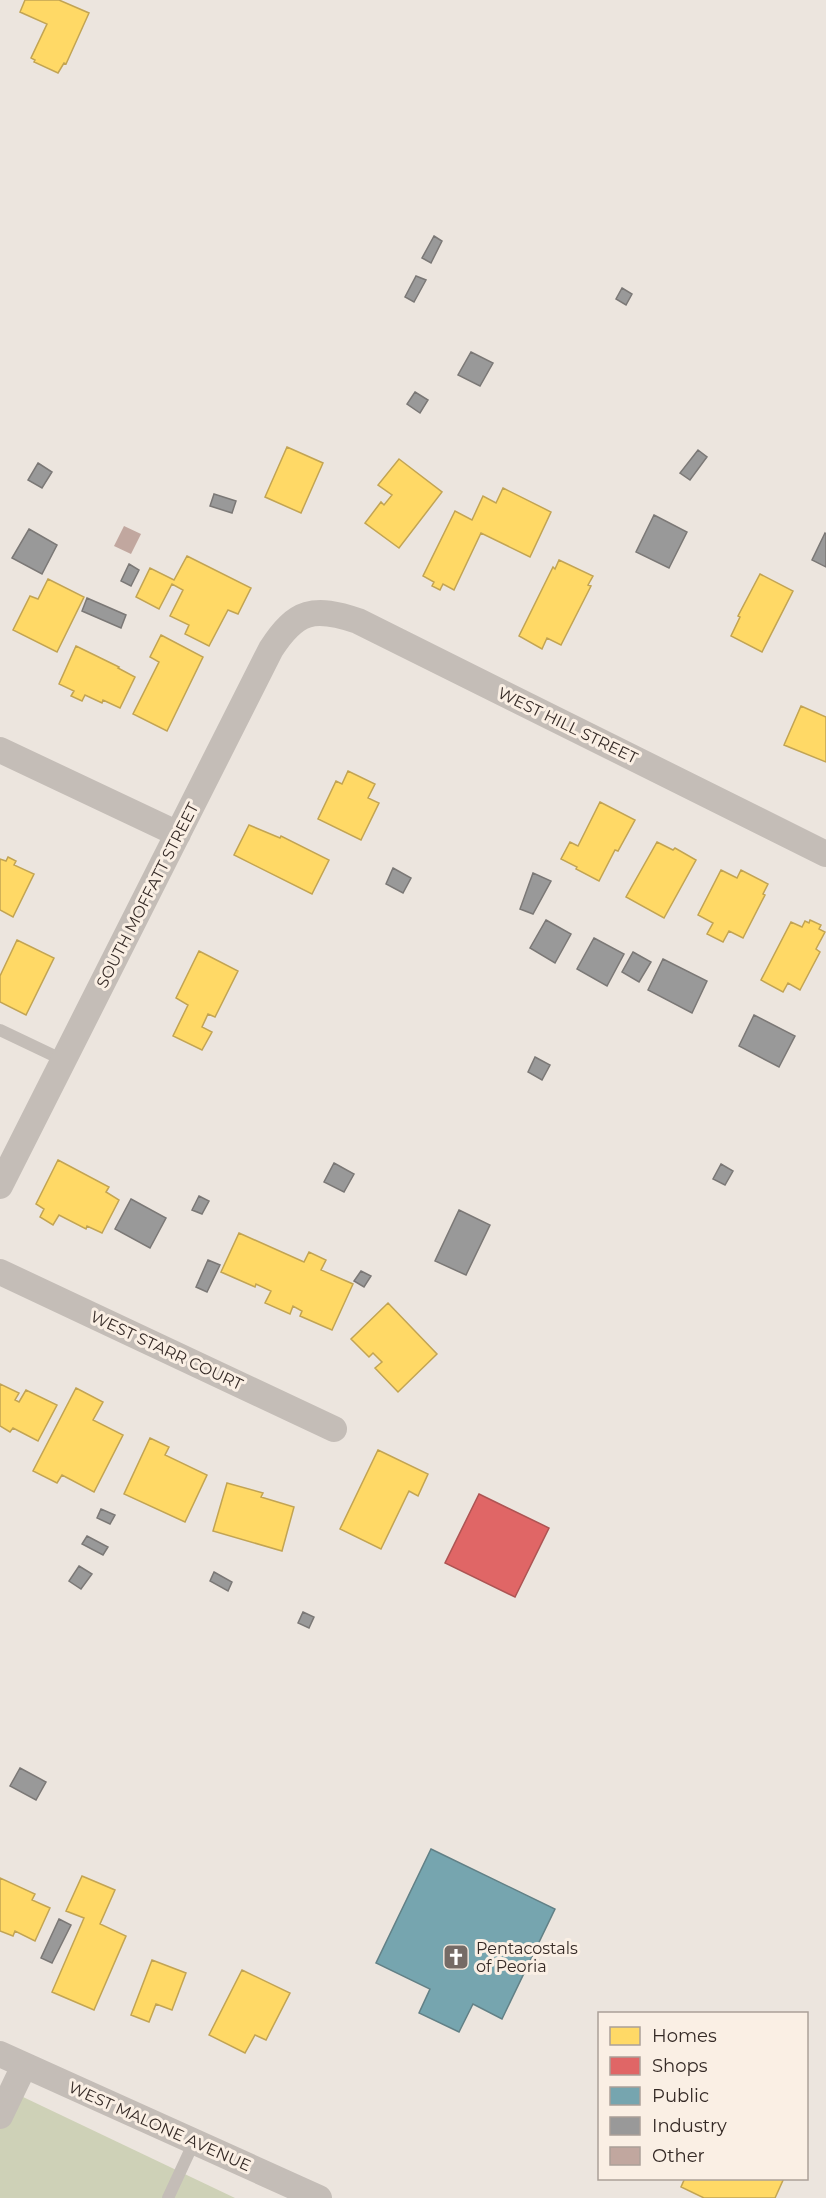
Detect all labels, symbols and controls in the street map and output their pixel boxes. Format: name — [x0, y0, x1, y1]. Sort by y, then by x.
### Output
street label: WEST HILL STREET — [495, 683, 642, 768]
street label: SOUTH MOFFATT STREET — [92, 799, 203, 991]
street label: WEST STARR COURT — [88, 1307, 247, 1394]
place label: Pentacostals of Peoria — [476, 1939, 578, 1976]
church icon: Pentacostals of Peoria — [441, 1942, 471, 1972]
legend — [598, 2012, 808, 2180]
text: Homes — [652, 2025, 717, 2047]
text: Shops — [652, 2055, 708, 2077]
street label: WEST MALONE AVENUE — [66, 2078, 254, 2175]
text: Public — [652, 2085, 709, 2107]
text: Industry — [652, 2115, 727, 2137]
text: Other — [652, 2145, 705, 2167]

